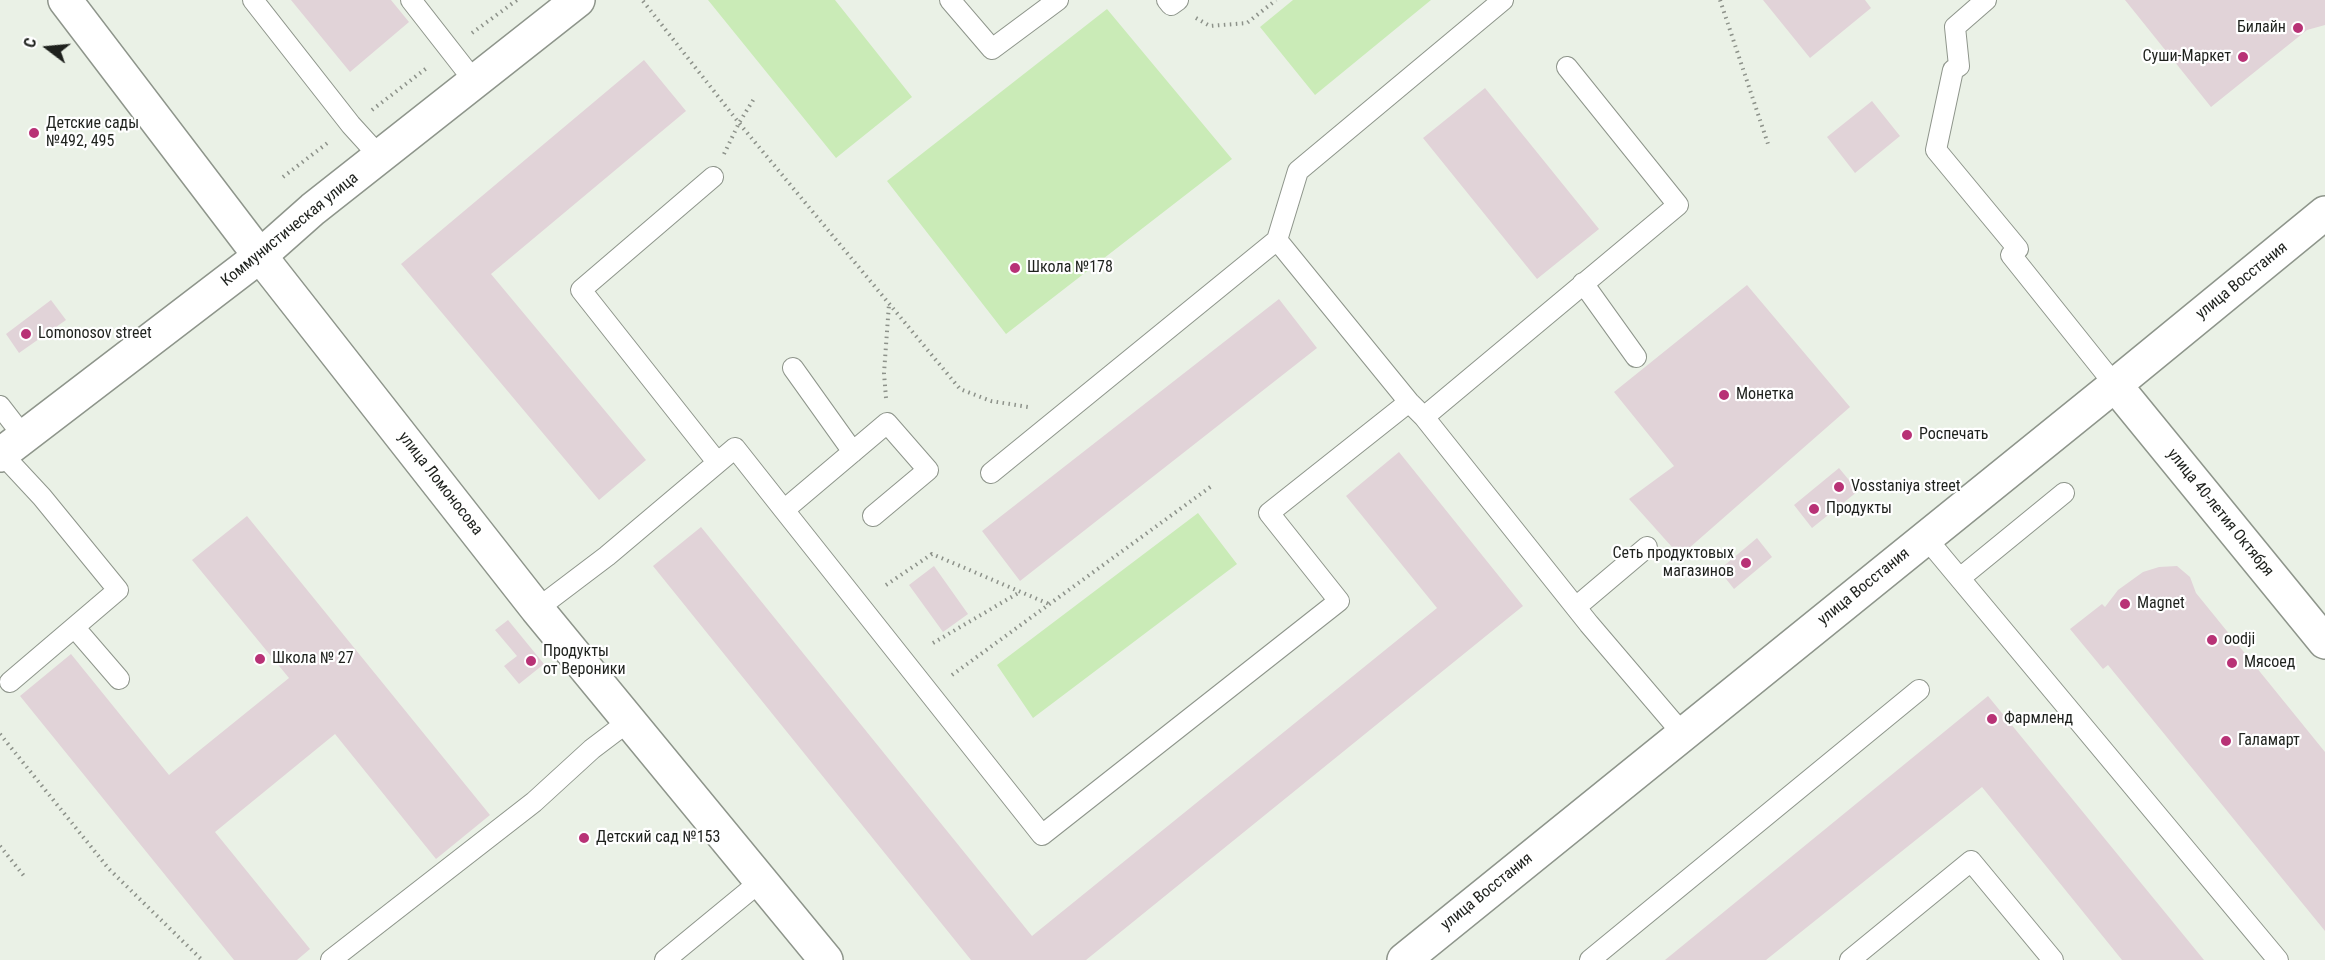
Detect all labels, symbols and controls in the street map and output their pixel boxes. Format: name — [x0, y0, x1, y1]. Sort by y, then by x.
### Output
north arrow — [18, 18, 78, 78]
place label: Билайн — [2237, 18, 2286, 38]
marker: Билайн — [2291, 21, 2305, 35]
text: С — [20, 36, 41, 50]
place label: Суши-Маркет — [2142, 47, 2231, 67]
marker: Суши-Маркет — [2236, 50, 2250, 64]
place label: Детские сады №492, 495 — [46, 114, 139, 152]
marker: Детские сады №492, 495 — [27, 126, 41, 140]
street label: Коммунистическая улица — [218, 169, 362, 291]
street label: улица Восстания — [2192, 238, 2292, 324]
place label: Школа №178 — [1027, 258, 1113, 278]
marker: Школа №178 — [1008, 261, 1022, 275]
place label: Lomonosov street — [38, 324, 152, 344]
marker: Lomonosov street — [19, 327, 33, 341]
place label: Монетка — [1736, 385, 1794, 405]
marker: Монетка — [1717, 388, 1731, 402]
place label: Роспечать — [1919, 425, 1989, 445]
street label: улица Ломоносова — [394, 428, 486, 540]
marker: Роспечать — [1900, 428, 1914, 442]
street label: улица 40-летия Октября — [2162, 445, 2278, 581]
place label: Vosstaniya street — [1851, 477, 1960, 497]
marker: Vosstaniya street — [1832, 480, 1846, 494]
place label: Продукты — [1826, 499, 1892, 519]
marker: Продукты — [1807, 502, 1821, 516]
place label: Сеть продуктовых магазинов — [1612, 544, 1734, 582]
street label: улица Восстания — [1814, 544, 1914, 630]
marker: Сеть продуктовых магазинов — [1739, 556, 1753, 570]
place label: Magnet — [2137, 594, 2185, 614]
marker: Magnet — [2118, 597, 2132, 611]
place label: oodji — [2224, 630, 2255, 650]
marker: oodji — [2205, 633, 2219, 647]
place label: Продукты от Вероники — [543, 642, 626, 680]
place label: Школа № 27 — [272, 649, 354, 669]
marker: Школа № 27 — [253, 652, 267, 666]
place label: Мясоед — [2244, 653, 2295, 673]
marker: Продукты от Вероники — [524, 654, 538, 668]
marker: Мясоед — [2225, 656, 2239, 670]
place label: Фармленд — [2004, 709, 2073, 729]
marker: Фармленд — [1985, 712, 1999, 726]
place label: Галамарт — [2238, 731, 2300, 751]
marker: Галамарт — [2219, 734, 2233, 748]
place label: Детский сад №153 — [596, 828, 720, 848]
marker: Детский сад №153 — [577, 831, 591, 845]
street label: улица Восстания — [1437, 849, 1537, 935]

